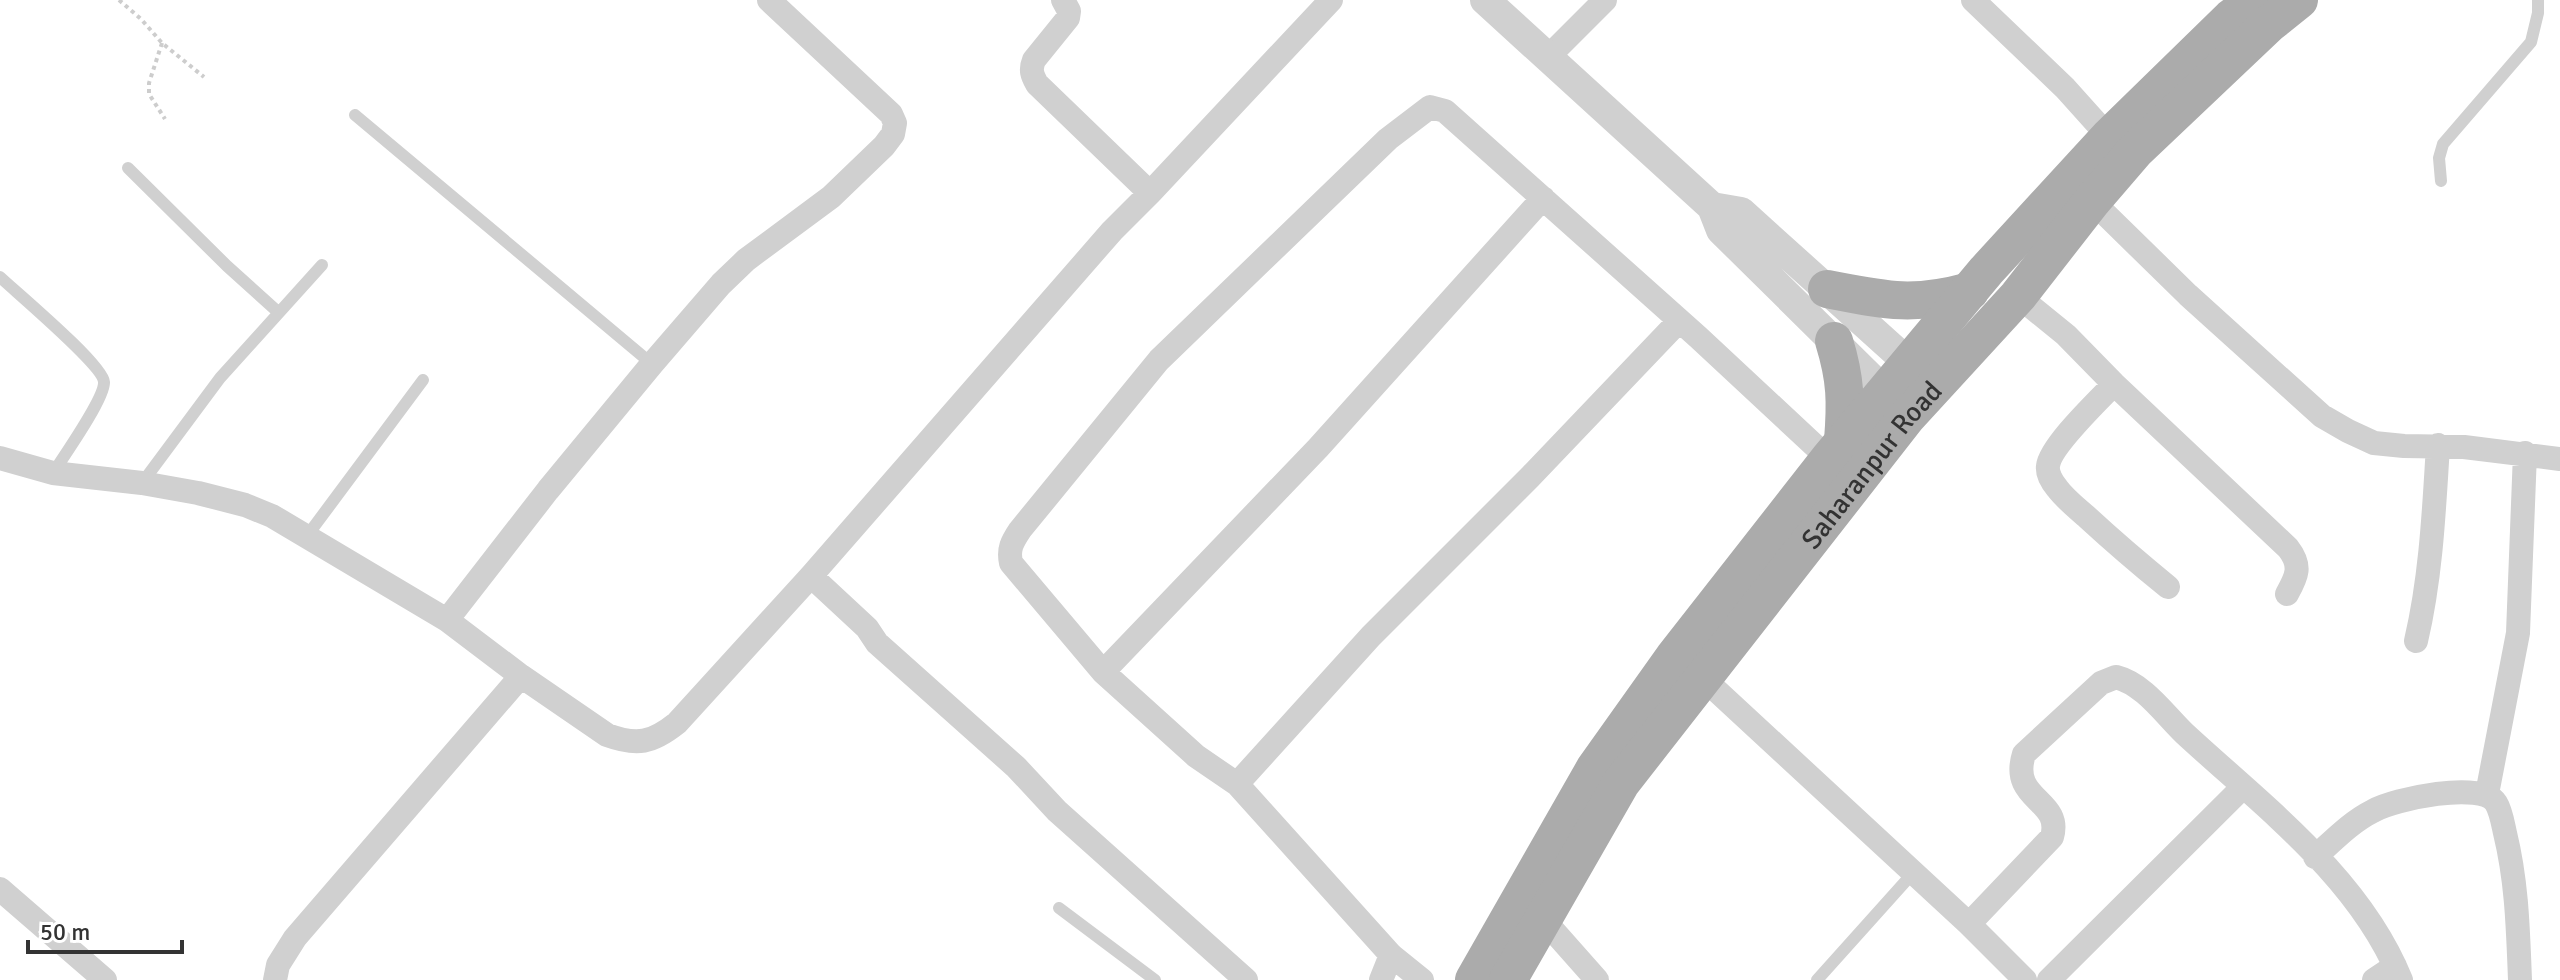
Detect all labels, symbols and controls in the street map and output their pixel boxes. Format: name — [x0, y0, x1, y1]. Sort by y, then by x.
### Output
street label: Saharanpur Road — [1794, 374, 1949, 556]
scale bar — [28, 904, 182, 954]
text: 50 m — [40, 917, 90, 947]

